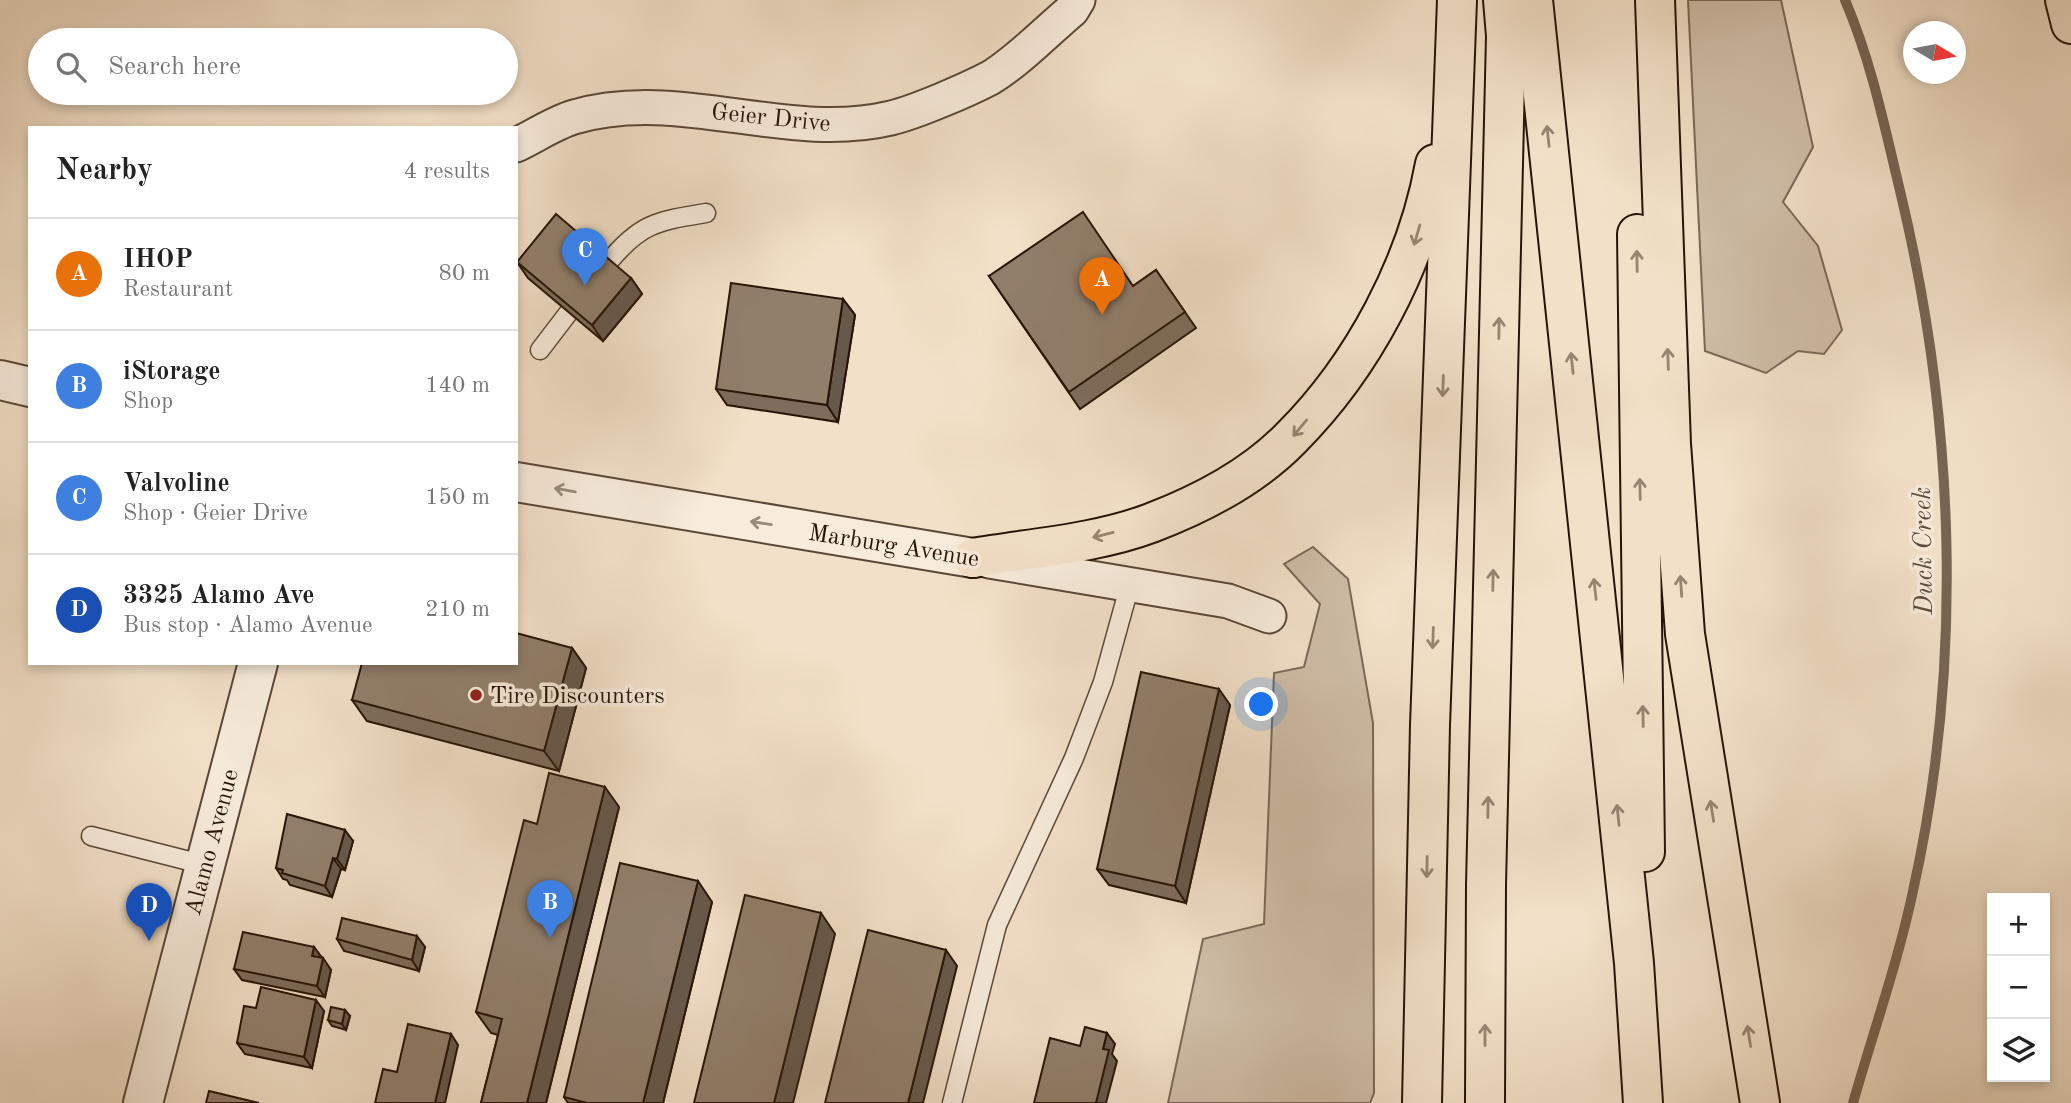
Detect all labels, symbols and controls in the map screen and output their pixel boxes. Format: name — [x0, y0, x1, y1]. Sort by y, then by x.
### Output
north arrow — [1903, 21, 1966, 84]
search box — [28, 28, 518, 105]
icon: search — [52, 48, 90, 86]
text: Search here — [108, 54, 241, 80]
street label: Geier Drive — [710, 101, 832, 137]
one-way arrow — [1541, 126, 1554, 148]
text: Nearby — [56, 156, 153, 186]
text: 4 results — [404, 160, 490, 183]
one-way arrow — [1409, 224, 1422, 246]
pin: C — [562, 228, 608, 286]
text: IHOP — [123, 247, 193, 273]
one-way arrow — [1630, 250, 1644, 273]
pin: A — [1079, 257, 1125, 315]
text: A — [70, 262, 88, 285]
text: 80 m — [439, 262, 490, 285]
text: Restaurant — [123, 278, 233, 301]
one-way arrow — [1493, 317, 1506, 340]
one-way arrow — [1661, 348, 1674, 371]
one-way arrow — [1565, 352, 1578, 375]
text: iStorage — [123, 359, 221, 385]
text: B — [71, 374, 87, 397]
text: 140 m — [425, 374, 490, 397]
one-way arrow — [1436, 374, 1450, 397]
text: Shop — [123, 390, 173, 413]
one-way arrow — [1292, 419, 1308, 437]
text: Valvoline — [123, 471, 230, 497]
one-way arrow — [1633, 478, 1647, 501]
one-way arrow — [554, 483, 577, 496]
text: C — [71, 486, 87, 509]
text: 150 m — [425, 486, 490, 509]
water label: Duck Creek — [1910, 487, 1938, 616]
text: Shop · Geier Drive — [123, 502, 307, 525]
one-way arrow — [750, 516, 773, 529]
street label: Marburg Avenue — [807, 522, 981, 572]
one-way arrow — [1092, 529, 1115, 542]
one-way arrow — [1487, 569, 1500, 592]
one-way arrow — [1675, 575, 1688, 598]
one-way arrow — [1588, 578, 1601, 601]
text: 3325 Alamo Ave — [123, 583, 315, 609]
text: D — [70, 598, 88, 621]
text: 210 m — [425, 598, 490, 621]
text: Bus stop · Alamo Avenue — [123, 614, 373, 637]
one-way arrow — [1427, 626, 1440, 649]
place label: Tire Discounters — [490, 685, 665, 709]
marker: Tire Discounters — [468, 687, 484, 703]
your location — [1244, 687, 1278, 721]
one-way arrow — [1636, 705, 1650, 728]
street label: Alamo Avenue — [182, 767, 244, 918]
one-way arrow — [1481, 796, 1495, 819]
one-way arrow — [1705, 800, 1718, 823]
one-way arrow — [1612, 805, 1625, 827]
one-way arrow — [1420, 855, 1434, 878]
pin: B — [527, 880, 573, 938]
pin: D — [126, 883, 172, 941]
map controls — [1987, 893, 2050, 1082]
button: + — [1987, 893, 2050, 956]
button: − — [1987, 956, 2050, 1019]
button: layers — [1987, 1019, 2050, 1082]
one-way arrow — [1478, 1024, 1492, 1047]
one-way arrow — [1742, 1025, 1755, 1048]

